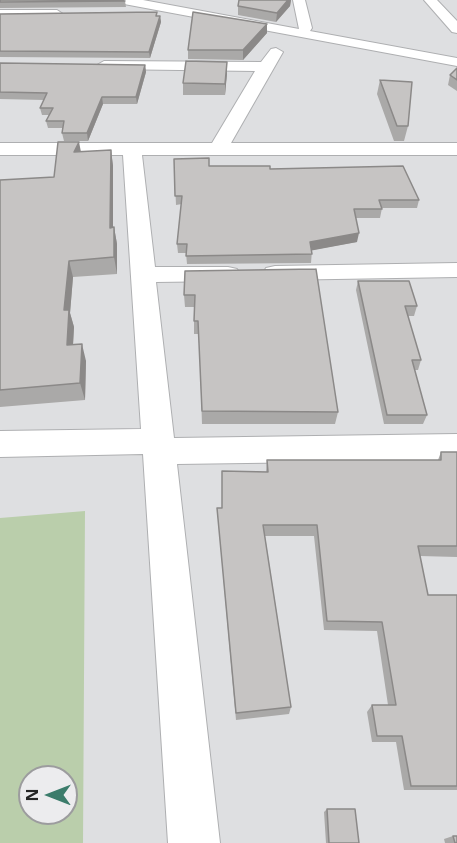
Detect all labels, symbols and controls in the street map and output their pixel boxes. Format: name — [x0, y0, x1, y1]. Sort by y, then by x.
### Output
north arrow — [18, 765, 78, 825]
text: N — [21, 789, 43, 802]

